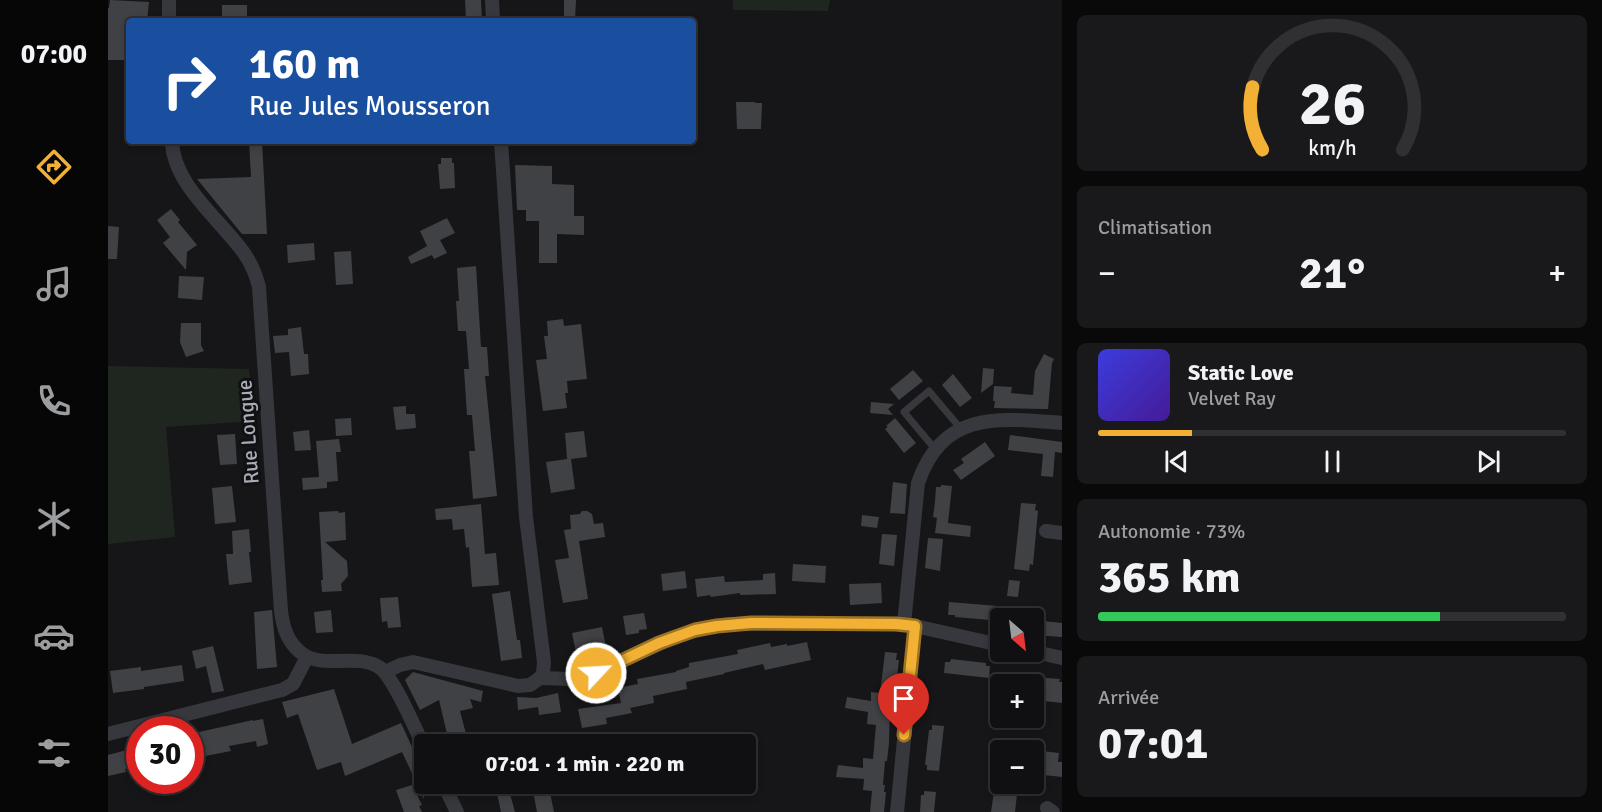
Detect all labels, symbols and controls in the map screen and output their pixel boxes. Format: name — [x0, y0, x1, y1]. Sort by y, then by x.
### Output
text: 07:00 — [21, 38, 87, 71]
text: 160 m — [249, 39, 360, 90]
icon: right — [150, 42, 228, 120]
text: 26 — [1298, 65, 1366, 142]
text: Rue Jules Mousseron — [249, 90, 491, 123]
text: km/h — [1308, 135, 1356, 161]
icon: directions — [33, 146, 75, 188]
text: Climatisation — [1098, 215, 1212, 240]
text: 21° — [1299, 246, 1365, 301]
text: − — [1098, 253, 1116, 294]
text: + — [1548, 253, 1566, 294]
icon: music — [33, 263, 75, 305]
text: Static Love — [1188, 359, 1294, 386]
street label: Rue Longue — [231, 379, 265, 485]
icon: phone — [33, 380, 75, 422]
text: Velvet Ray — [1188, 386, 1276, 411]
icon: previous — [1160, 445, 1193, 478]
icon: pause — [1316, 445, 1349, 478]
icon: next — [1472, 445, 1505, 478]
icon: climate — [33, 498, 75, 540]
text: Autonomie · 73% — [1098, 519, 1245, 544]
text: 365 km — [1098, 550, 1241, 605]
north arrow — [990, 608, 1044, 662]
map controls — [990, 608, 1044, 794]
icon: car — [33, 615, 75, 657]
position arrow — [564, 641, 628, 705]
pin — [878, 673, 929, 735]
button: + — [990, 674, 1044, 728]
icon: arrive — [887, 682, 920, 715]
text: Arrivée — [1098, 685, 1159, 710]
speed limit sign: 30 — [126, 716, 204, 794]
text: 07:01 — [1098, 716, 1208, 771]
icon: filters — [33, 732, 75, 774]
button: − — [990, 740, 1044, 794]
text: 07:01 · 1 min · 220 m — [485, 750, 685, 777]

